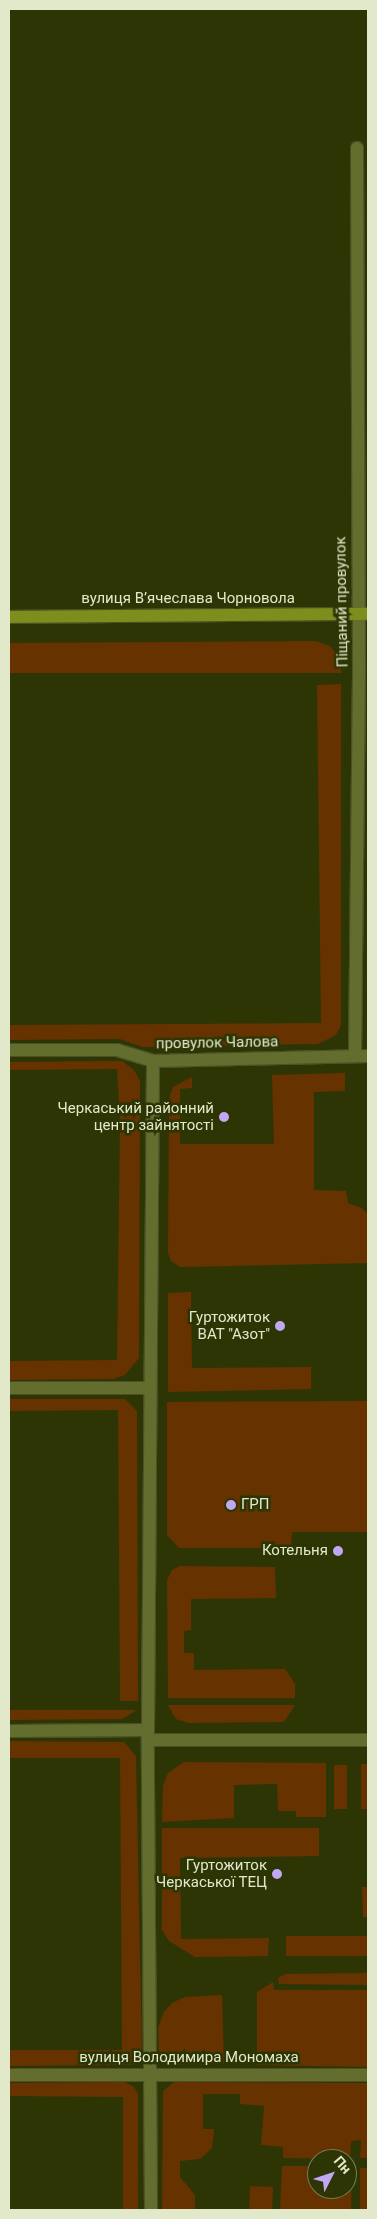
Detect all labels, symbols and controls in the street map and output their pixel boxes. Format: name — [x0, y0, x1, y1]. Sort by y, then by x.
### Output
street label: Піщаний провулок — [332, 536, 352, 668]
street label: вулиця Вʼячеслава Чорновола — [81, 590, 295, 608]
street label: провулок Чалова — [156, 1033, 278, 1053]
place label: Черкаський районний центр зайнятості — [58, 1099, 214, 1134]
marker: Черкаський районний центр зайнятості — [218, 1111, 230, 1123]
place label: Гуртожиток ВАТ "Азот" — [189, 1308, 270, 1343]
marker: Гуртожиток ВАТ "Азот" — [274, 1320, 286, 1332]
place label: ГРП — [241, 1496, 270, 1514]
marker: ГРП — [225, 1499, 237, 1511]
place label: Котельня — [262, 1542, 328, 1560]
marker: Котельня — [332, 1545, 344, 1557]
place label: Гуртожиток Черкаської ТЕЦ — [156, 1856, 267, 1891]
marker: Гуртожиток Черкаської ТЕЦ — [271, 1868, 283, 1880]
street label: вулиця Володимира Мономаха — [79, 2049, 299, 2067]
north arrow — [307, 2149, 357, 2199]
text: Пн — [331, 2153, 354, 2177]

